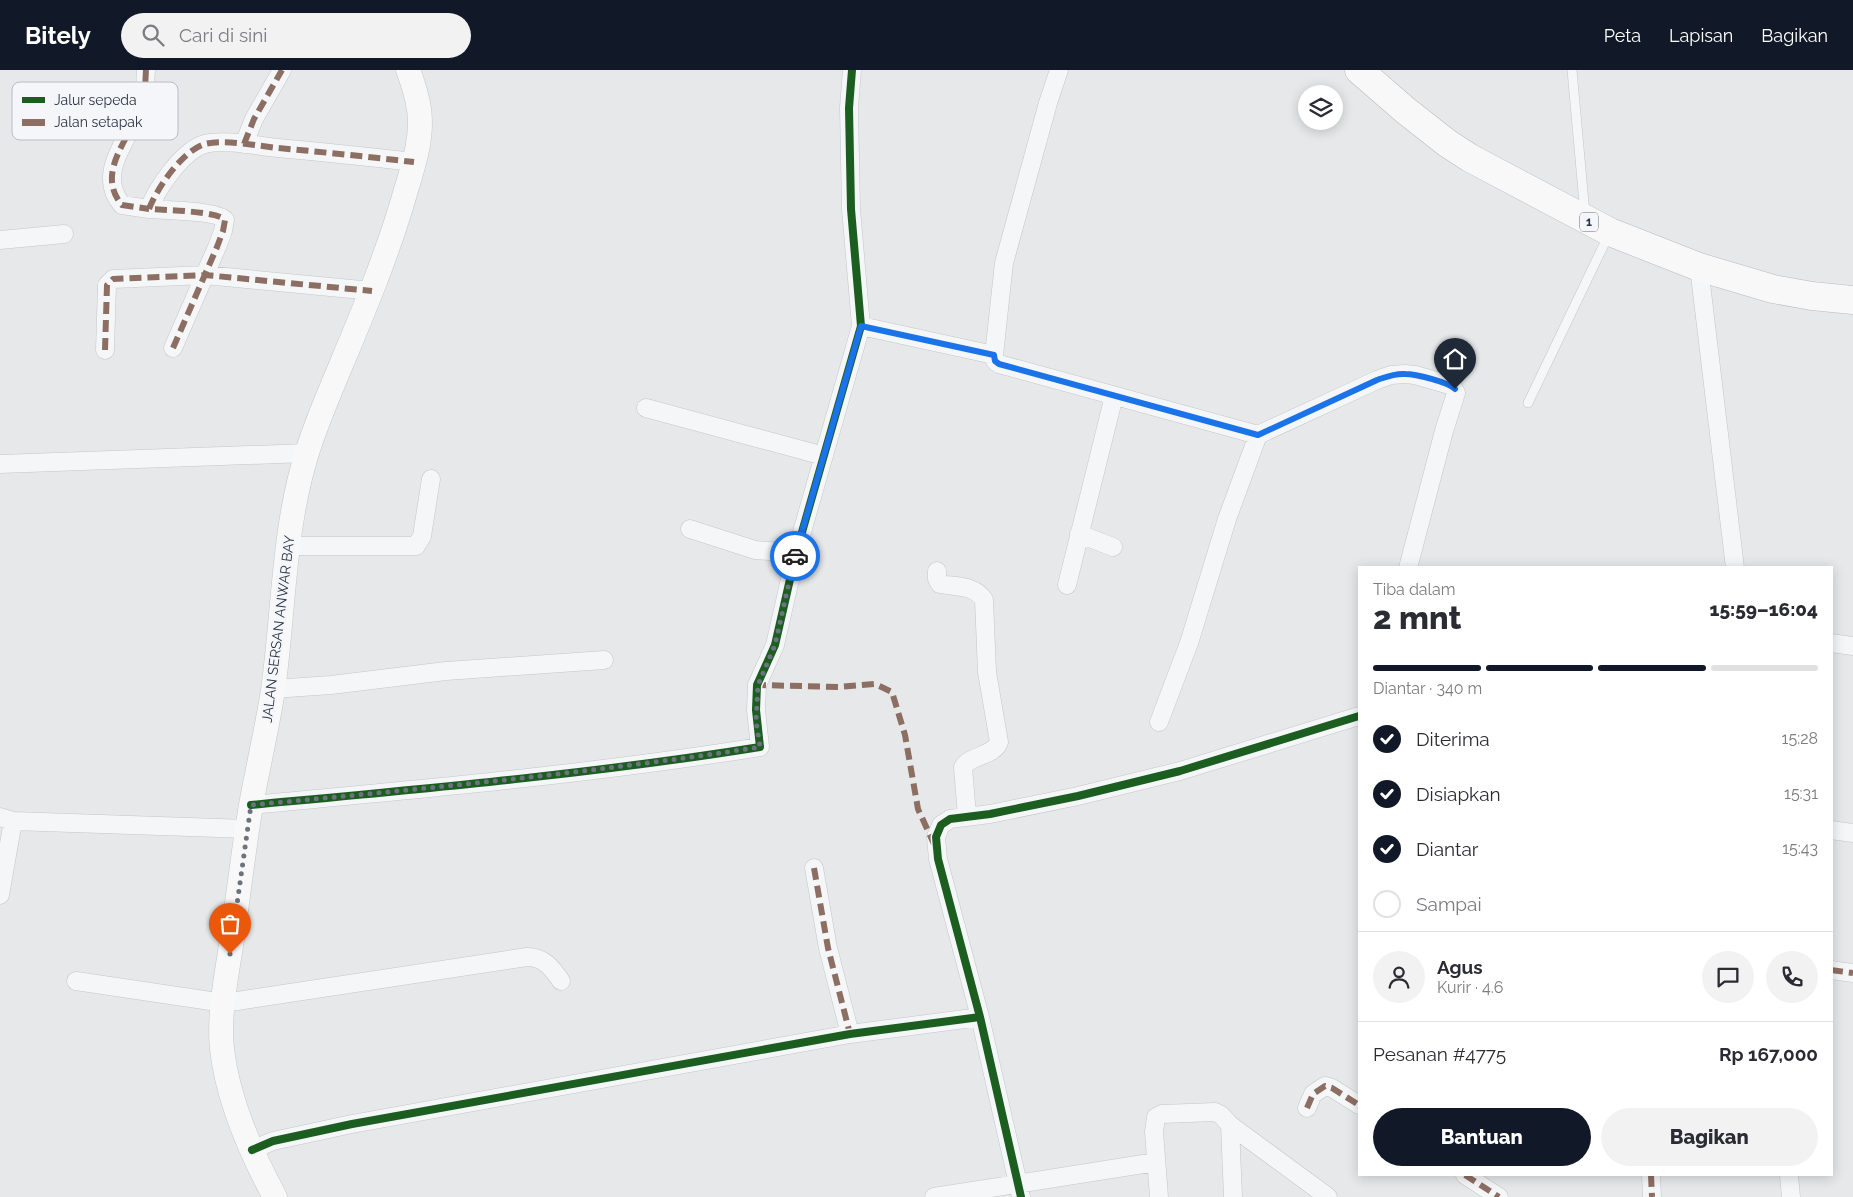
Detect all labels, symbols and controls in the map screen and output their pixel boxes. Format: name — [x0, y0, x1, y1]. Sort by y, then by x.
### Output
search box — [121, 13, 471, 58]
text: Bitely — [25, 21, 91, 50]
icon: search — [139, 21, 167, 49]
text: Cari di sini — [179, 24, 267, 46]
text: Peta — [1604, 25, 1641, 46]
text: Lapisan — [1669, 25, 1733, 46]
text: Bagikan — [1761, 25, 1828, 46]
legend — [12, 82, 178, 140]
map controls — [1298, 85, 1343, 130]
button: layers — [1298, 85, 1343, 130]
text: Jalur sepeda — [54, 92, 137, 108]
text: Jalan setapak — [54, 114, 143, 130]
road number: 1 — [1580, 212, 1598, 232]
pin — [1434, 338, 1476, 389]
icon: home — [1441, 345, 1469, 373]
courier — [770, 531, 820, 581]
street label: JALAN SERSAN ANWAR BAY — [259, 534, 297, 724]
icon: car — [781, 542, 809, 570]
text: Tiba dalam — [1373, 580, 1455, 599]
text: 15:59–16:04 — [1710, 598, 1818, 620]
text: 2 mnt — [1373, 599, 1461, 636]
text: Diantar · 340 m — [1373, 679, 1482, 698]
icon: check — [1373, 725, 1401, 753]
text: Diterima — [1416, 728, 1490, 750]
text: 15:28 — [1782, 729, 1818, 748]
icon: check — [1373, 780, 1401, 808]
text: Disiapkan — [1416, 783, 1501, 805]
text: 15:31 — [1784, 784, 1818, 803]
icon: check — [1373, 835, 1401, 863]
text: Diantar — [1416, 838, 1478, 860]
text: 15:43 — [1782, 839, 1818, 858]
text: Sampai — [1416, 893, 1482, 915]
pin — [209, 903, 251, 954]
icon: bag — [216, 910, 244, 938]
button: person — [1373, 951, 1425, 1003]
button: chat — [1702, 951, 1754, 1003]
button: phone — [1766, 951, 1818, 1003]
text: Agus — [1437, 956, 1483, 978]
text: Kurir · 4.6 — [1437, 978, 1503, 997]
text: Pesanan #4775 — [1373, 1043, 1506, 1065]
text: Rp 167,000 — [1719, 1043, 1818, 1065]
button: Bantuan — [1373, 1108, 1591, 1166]
button: Bagikan — [1601, 1108, 1818, 1166]

